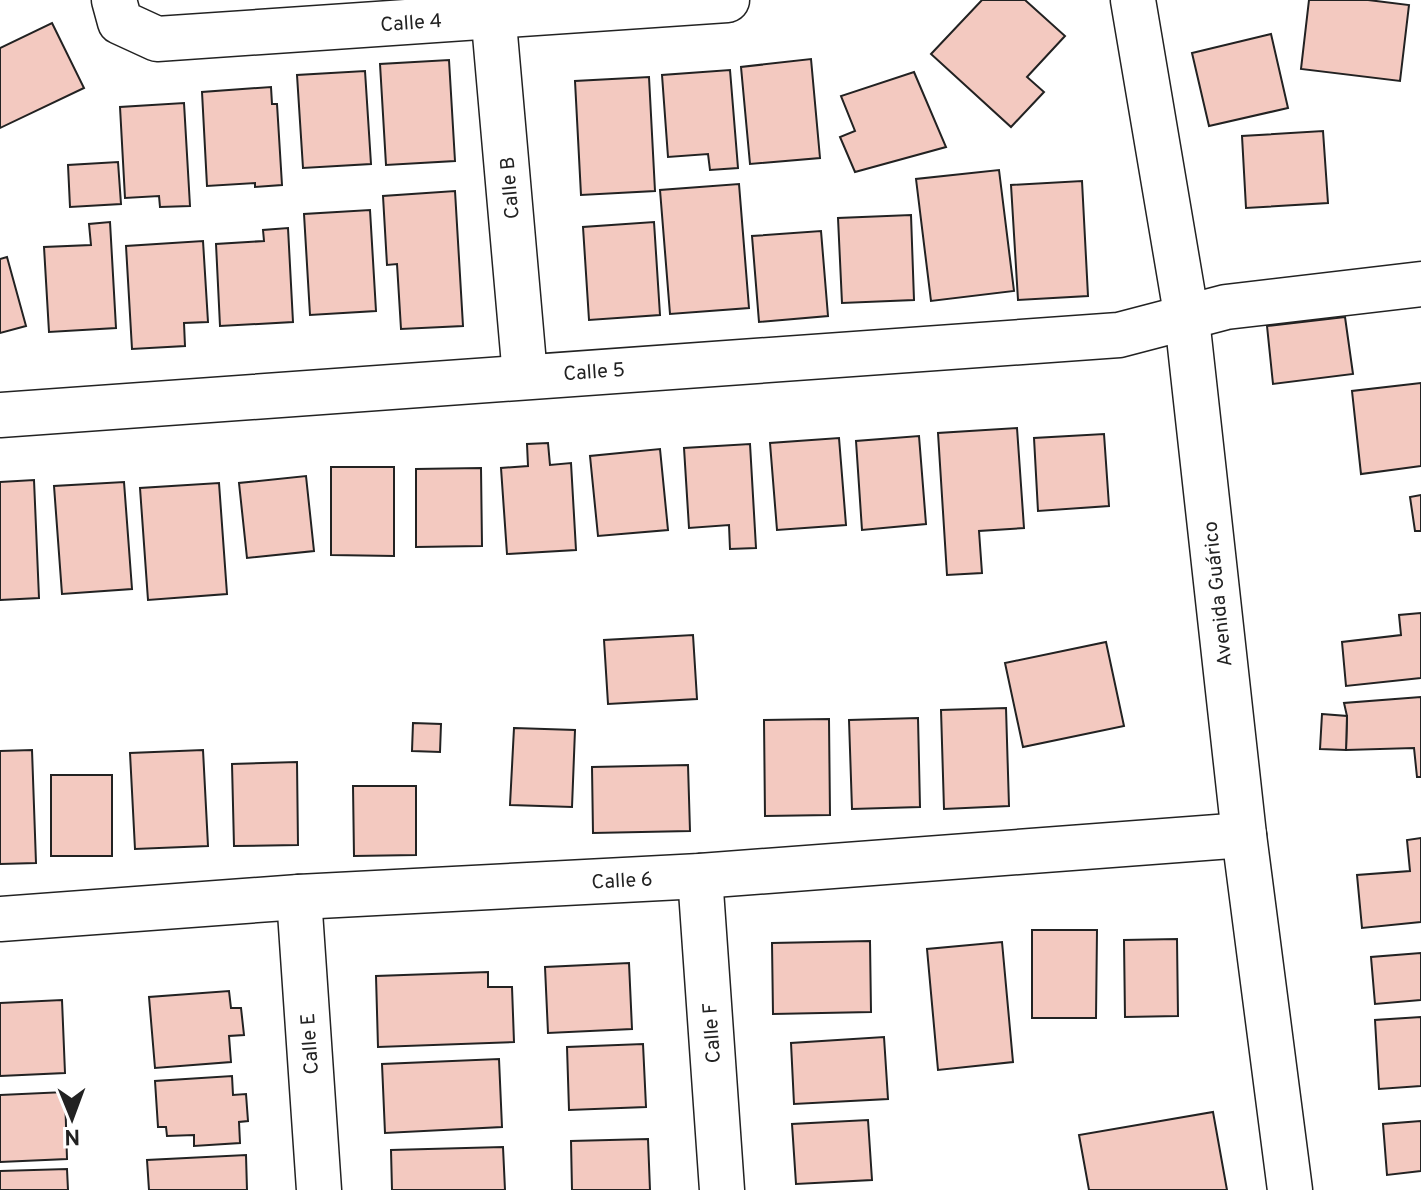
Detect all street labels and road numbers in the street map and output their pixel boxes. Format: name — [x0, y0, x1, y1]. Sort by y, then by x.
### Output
street label: Calle 4 — [379, 9, 443, 39]
street label: Calle B — [495, 156, 527, 220]
street label: Calle 5 — [562, 358, 626, 388]
street label: Avenida Guárico — [1198, 520, 1240, 668]
street label: Calle 6 — [591, 867, 653, 897]
street label: Calle F — [698, 1002, 728, 1064]
street label: Calle E — [296, 1012, 326, 1075]

